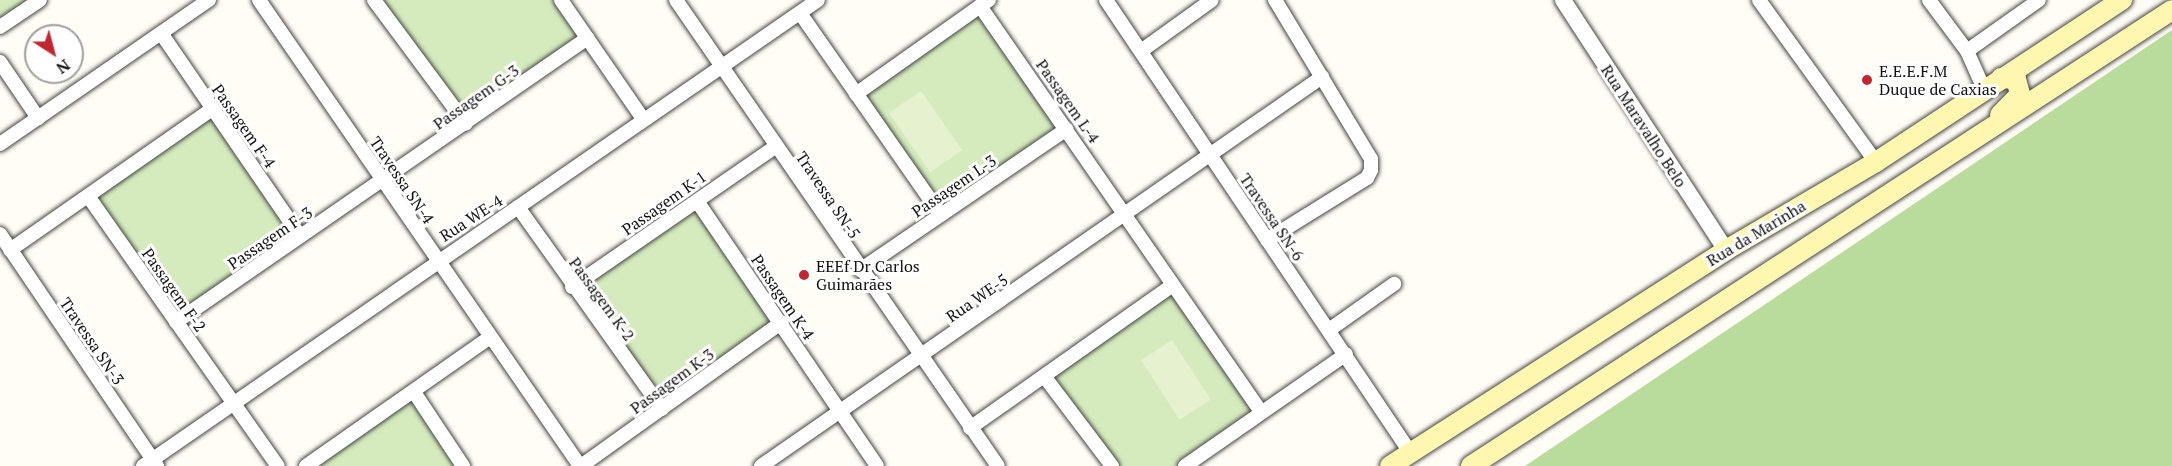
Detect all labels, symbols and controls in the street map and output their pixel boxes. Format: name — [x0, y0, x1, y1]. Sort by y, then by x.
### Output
north arrow — [24, 24, 84, 84]
text: N — [52, 54, 75, 79]
street label: Passagem L-4 — [1032, 56, 1104, 146]
street label: Passagem G-3 — [430, 60, 522, 134]
street label: Rua Maravalho Belo — [1597, 61, 1691, 191]
place label: E.E.E.F.M Duque de Caxias — [1879, 61, 1997, 99]
marker: E.E.E.F.M Duque de Caxias — [1860, 73, 1874, 87]
street label: Passagem F-4 — [208, 80, 280, 172]
street label: Travessa SN-4 — [366, 133, 438, 227]
street label: Travessa SN-5 — [792, 148, 864, 242]
street label: Passagem L-3 — [908, 151, 1000, 221]
street label: Passagem K-1 — [618, 167, 710, 239]
street label: Travessa SN-6 — [1236, 170, 1308, 264]
street label: Rua WE-4 — [436, 191, 506, 245]
street label: Rua da Marinha — [1703, 196, 1809, 270]
street label: Passagem F-3 — [224, 203, 316, 273]
street label: Passagem F-2 — [138, 244, 210, 336]
street label: Passagem K-4 — [747, 251, 819, 343]
street label: Passagem K-2 — [565, 253, 639, 345]
place label: EEEf Dr Carlos Guimarães — [816, 256, 920, 294]
marker: EEEf Dr Carlos Guimarães — [797, 268, 811, 282]
street label: Rua WE-5 — [942, 270, 1012, 326]
street label: Travessa SN-3 — [56, 294, 128, 388]
street label: Passagem K-3 — [626, 344, 718, 418]

